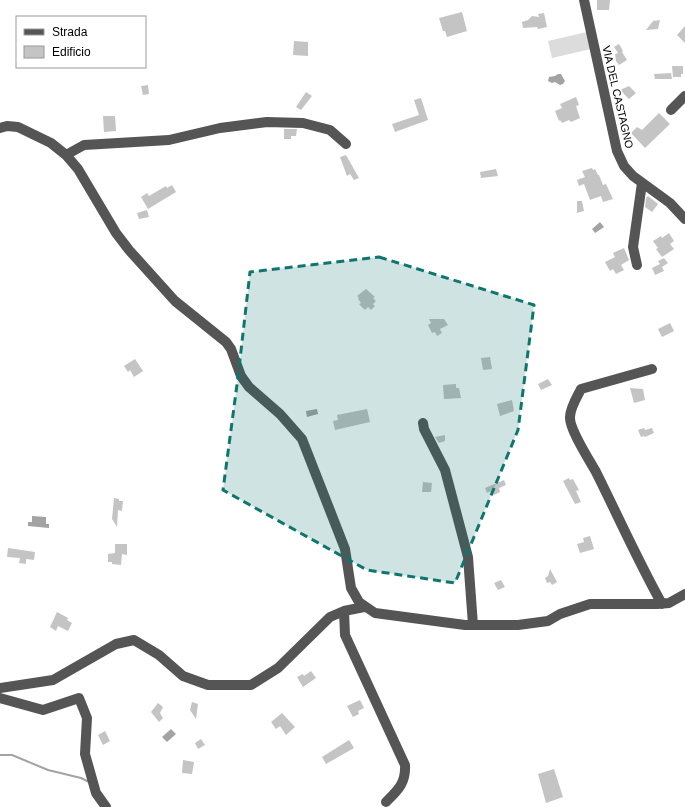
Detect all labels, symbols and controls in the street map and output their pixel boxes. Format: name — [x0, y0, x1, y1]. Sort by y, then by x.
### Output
legend — [16, 16, 146, 68]
text: Strada — [52, 25, 88, 39]
street label: VIA DEL CASTAGNO — [600, 44, 636, 150]
text: Edificio — [52, 45, 91, 59]

